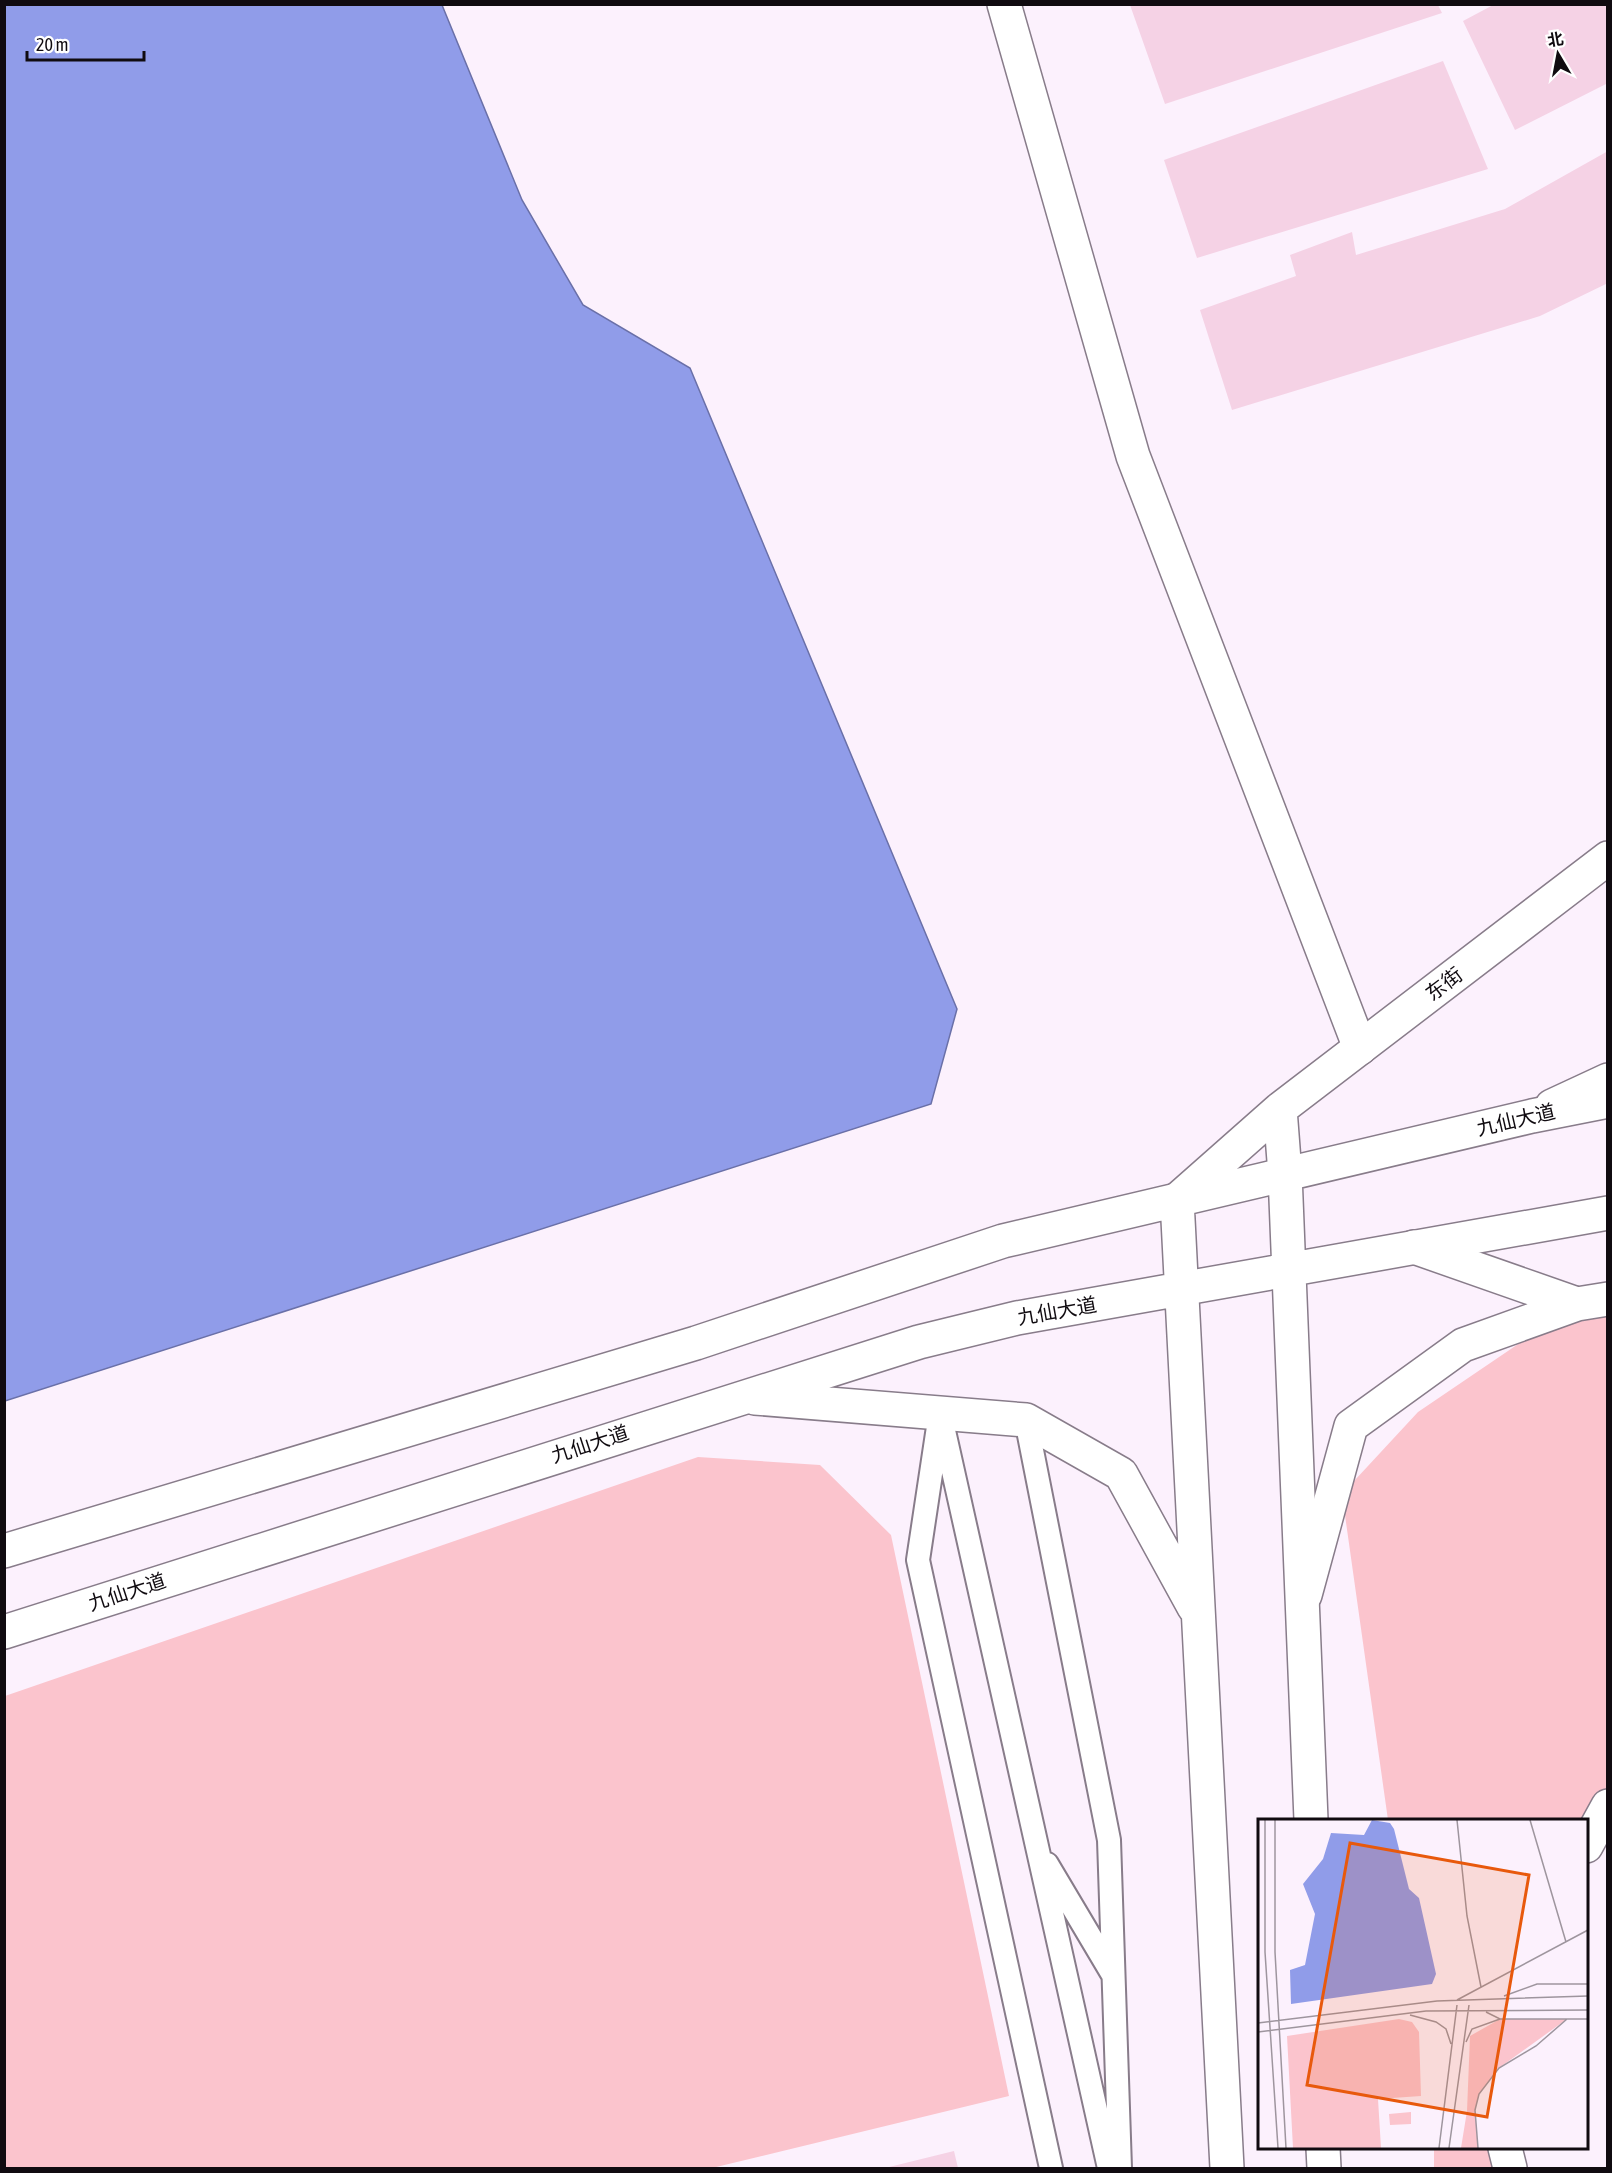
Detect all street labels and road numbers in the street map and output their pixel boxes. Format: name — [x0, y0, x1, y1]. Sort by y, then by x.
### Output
street label: 东街 — [1421, 962, 1467, 1005]
street label: 九仙大道 — [1474, 1099, 1557, 1140]
street label: 九仙大道 — [1016, 1292, 1098, 1329]
street label: 九仙大道 — [548, 1420, 631, 1467]
street label: 九仙大道 — [85, 1568, 168, 1615]

